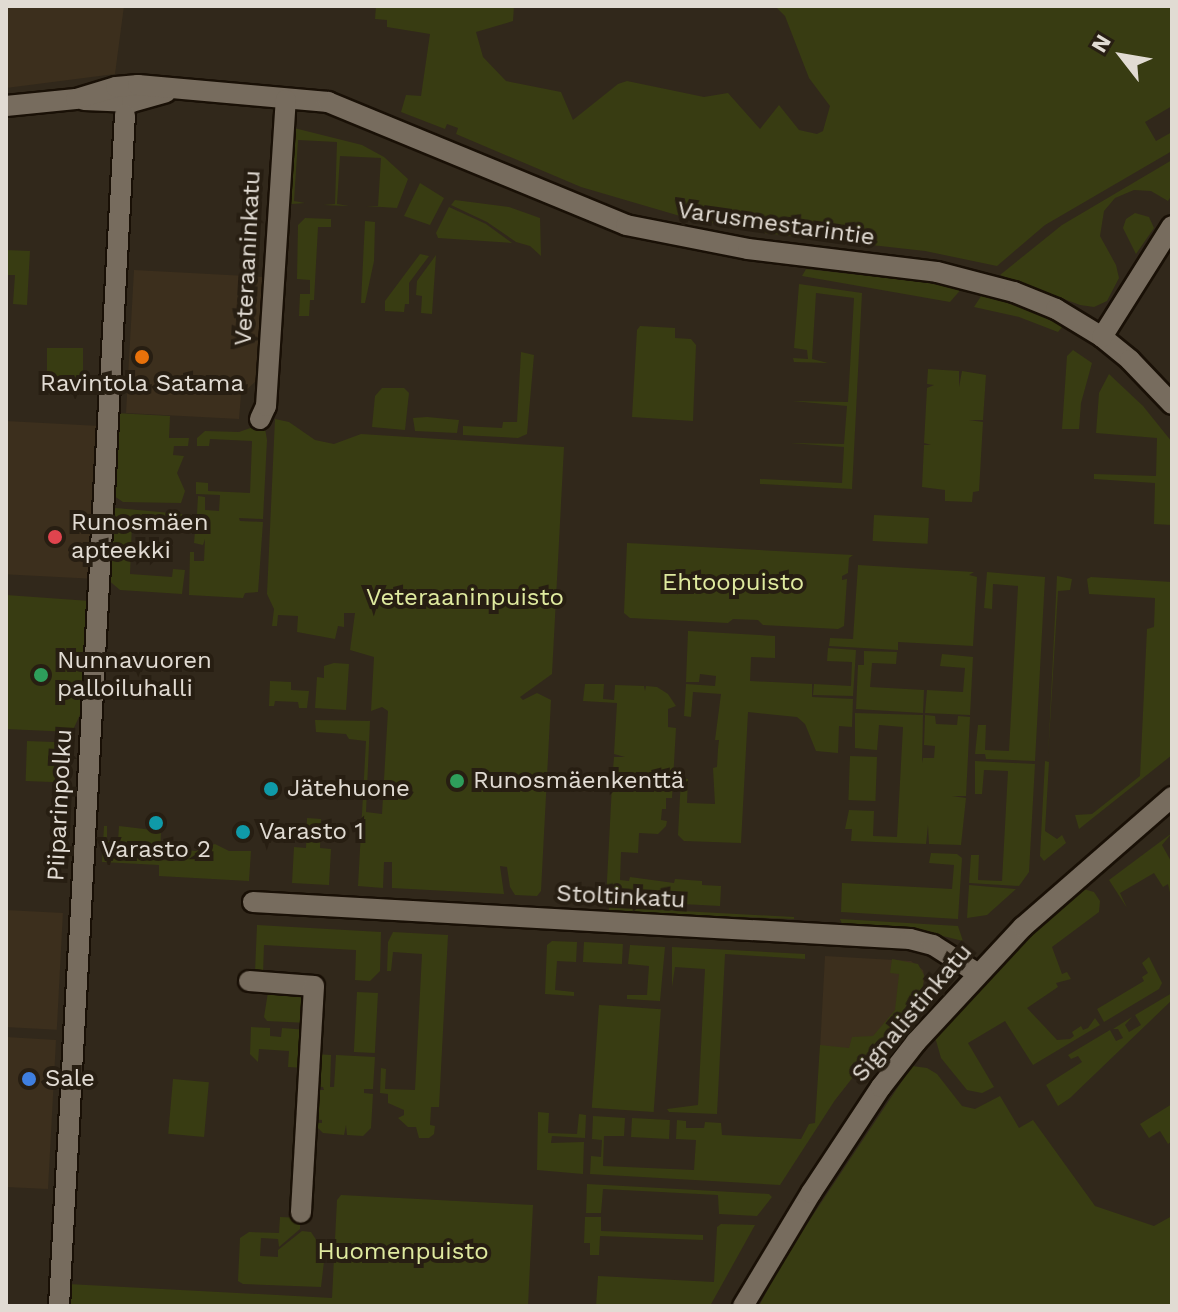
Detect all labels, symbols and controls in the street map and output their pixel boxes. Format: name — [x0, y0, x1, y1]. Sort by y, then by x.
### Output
north arrow — [1082, 16, 1162, 96]
text: N — [1086, 30, 1116, 57]
street label: Veteraaninkatu — [229, 169, 267, 347]
street label: Varusmestarintie — [675, 196, 877, 252]
marker: Ravintola Satama — [133, 348, 151, 366]
place label: Ravintola Satama — [40, 370, 244, 398]
place label: Runosmäen apteekki — [71, 509, 209, 565]
marker: Runosmäen apteekki — [46, 528, 64, 546]
park label: Ehtoopuisto — [662, 569, 804, 597]
park label: Veteraaninpuisto — [366, 584, 564, 612]
place label: Nunnavuoren palloiluhalli — [57, 647, 212, 703]
marker: Nunnavuoren palloiluhalli — [32, 666, 50, 684]
street label: Piiparinpolku — [42, 728, 78, 882]
place label: Runosmäenkenttä — [473, 767, 684, 795]
marker: Runosmäenkenttä — [448, 772, 466, 790]
place label: Jätehuone — [287, 775, 410, 803]
marker: Jätehuone — [262, 780, 280, 798]
marker: Varasto 2 — [147, 814, 165, 832]
place label: Varasto 1 — [259, 818, 364, 846]
marker: Varasto 1 — [234, 823, 252, 841]
place label: Varasto 2 — [101, 836, 211, 864]
street label: Stoltinkatu — [556, 879, 686, 915]
street label: Signalistinkatu — [846, 938, 978, 1088]
place label: Sale — [45, 1065, 95, 1093]
marker: Sale — [20, 1070, 38, 1088]
park label: Huomenpuisto — [317, 1238, 489, 1266]

